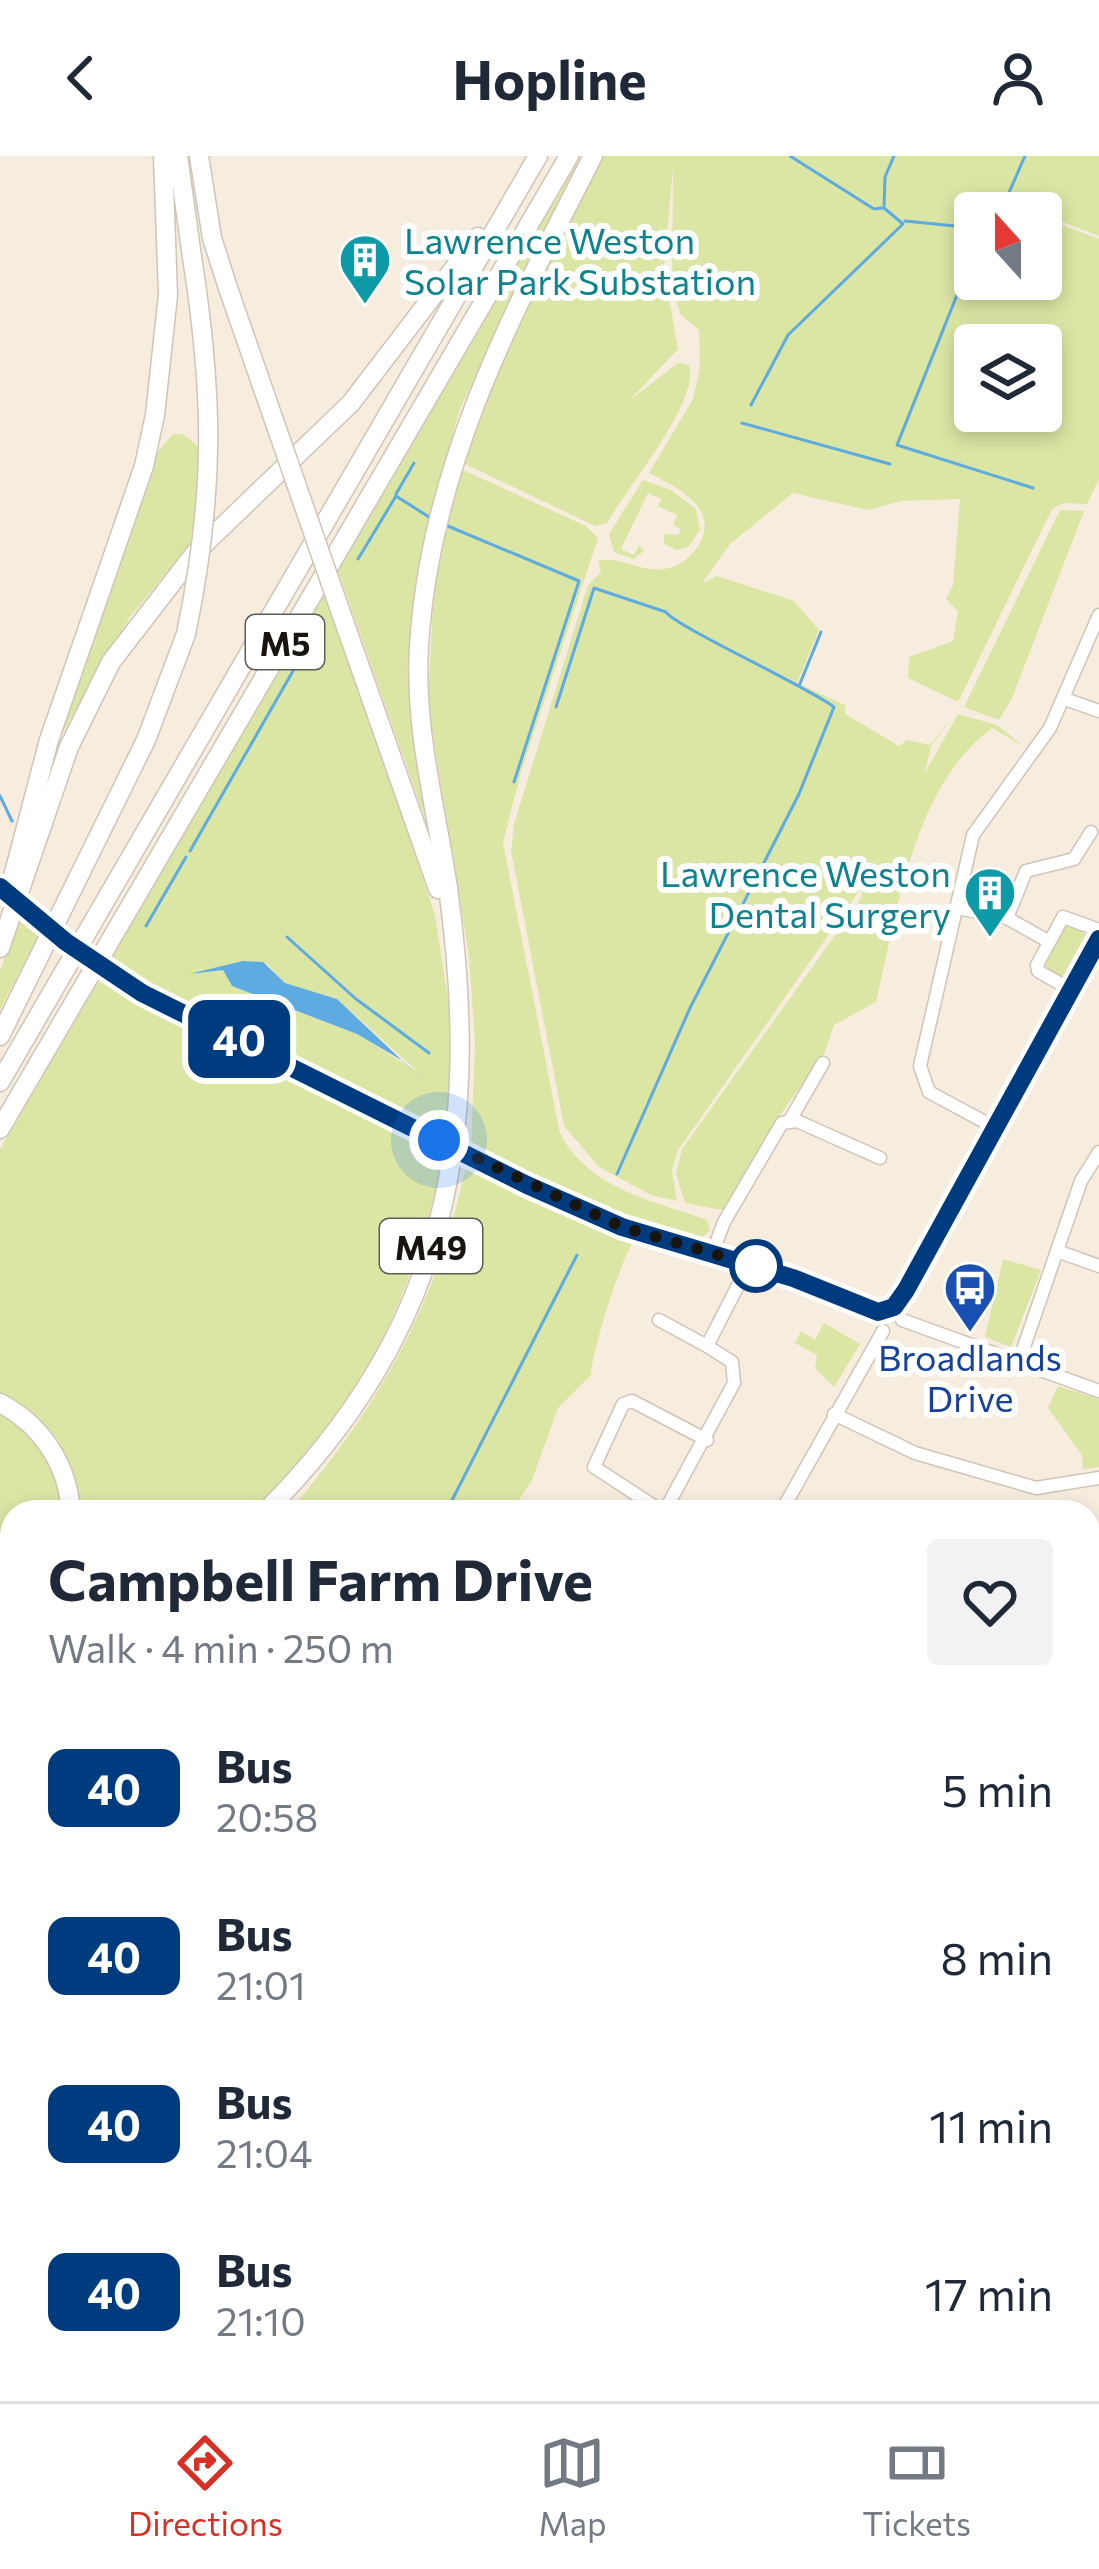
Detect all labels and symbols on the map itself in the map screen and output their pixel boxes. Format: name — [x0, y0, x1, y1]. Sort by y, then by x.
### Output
north arrow — [954, 192, 1062, 300]
place label: Lawrence Weston Solar Park Substation — [404, 217, 756, 302]
building icon: Lawrence Weston Solar Park Substation — [337, 232, 393, 306]
road number: M5 — [246, 615, 324, 669]
place label: Lawrence Weston Dental Surgery — [660, 850, 951, 935]
building icon: Lawrence Weston Dental Surgery — [962, 865, 1018, 939]
line badge: 40 — [185, 1000, 293, 1078]
your location — [409, 1110, 469, 1170]
road number: M49 — [380, 1219, 482, 1273]
unlabelled marker — [731, 1241, 781, 1291]
bus stop icon: Broadlands Drive — [942, 1260, 998, 1334]
place label: Broadlands Drive — [878, 1334, 1062, 1419]

